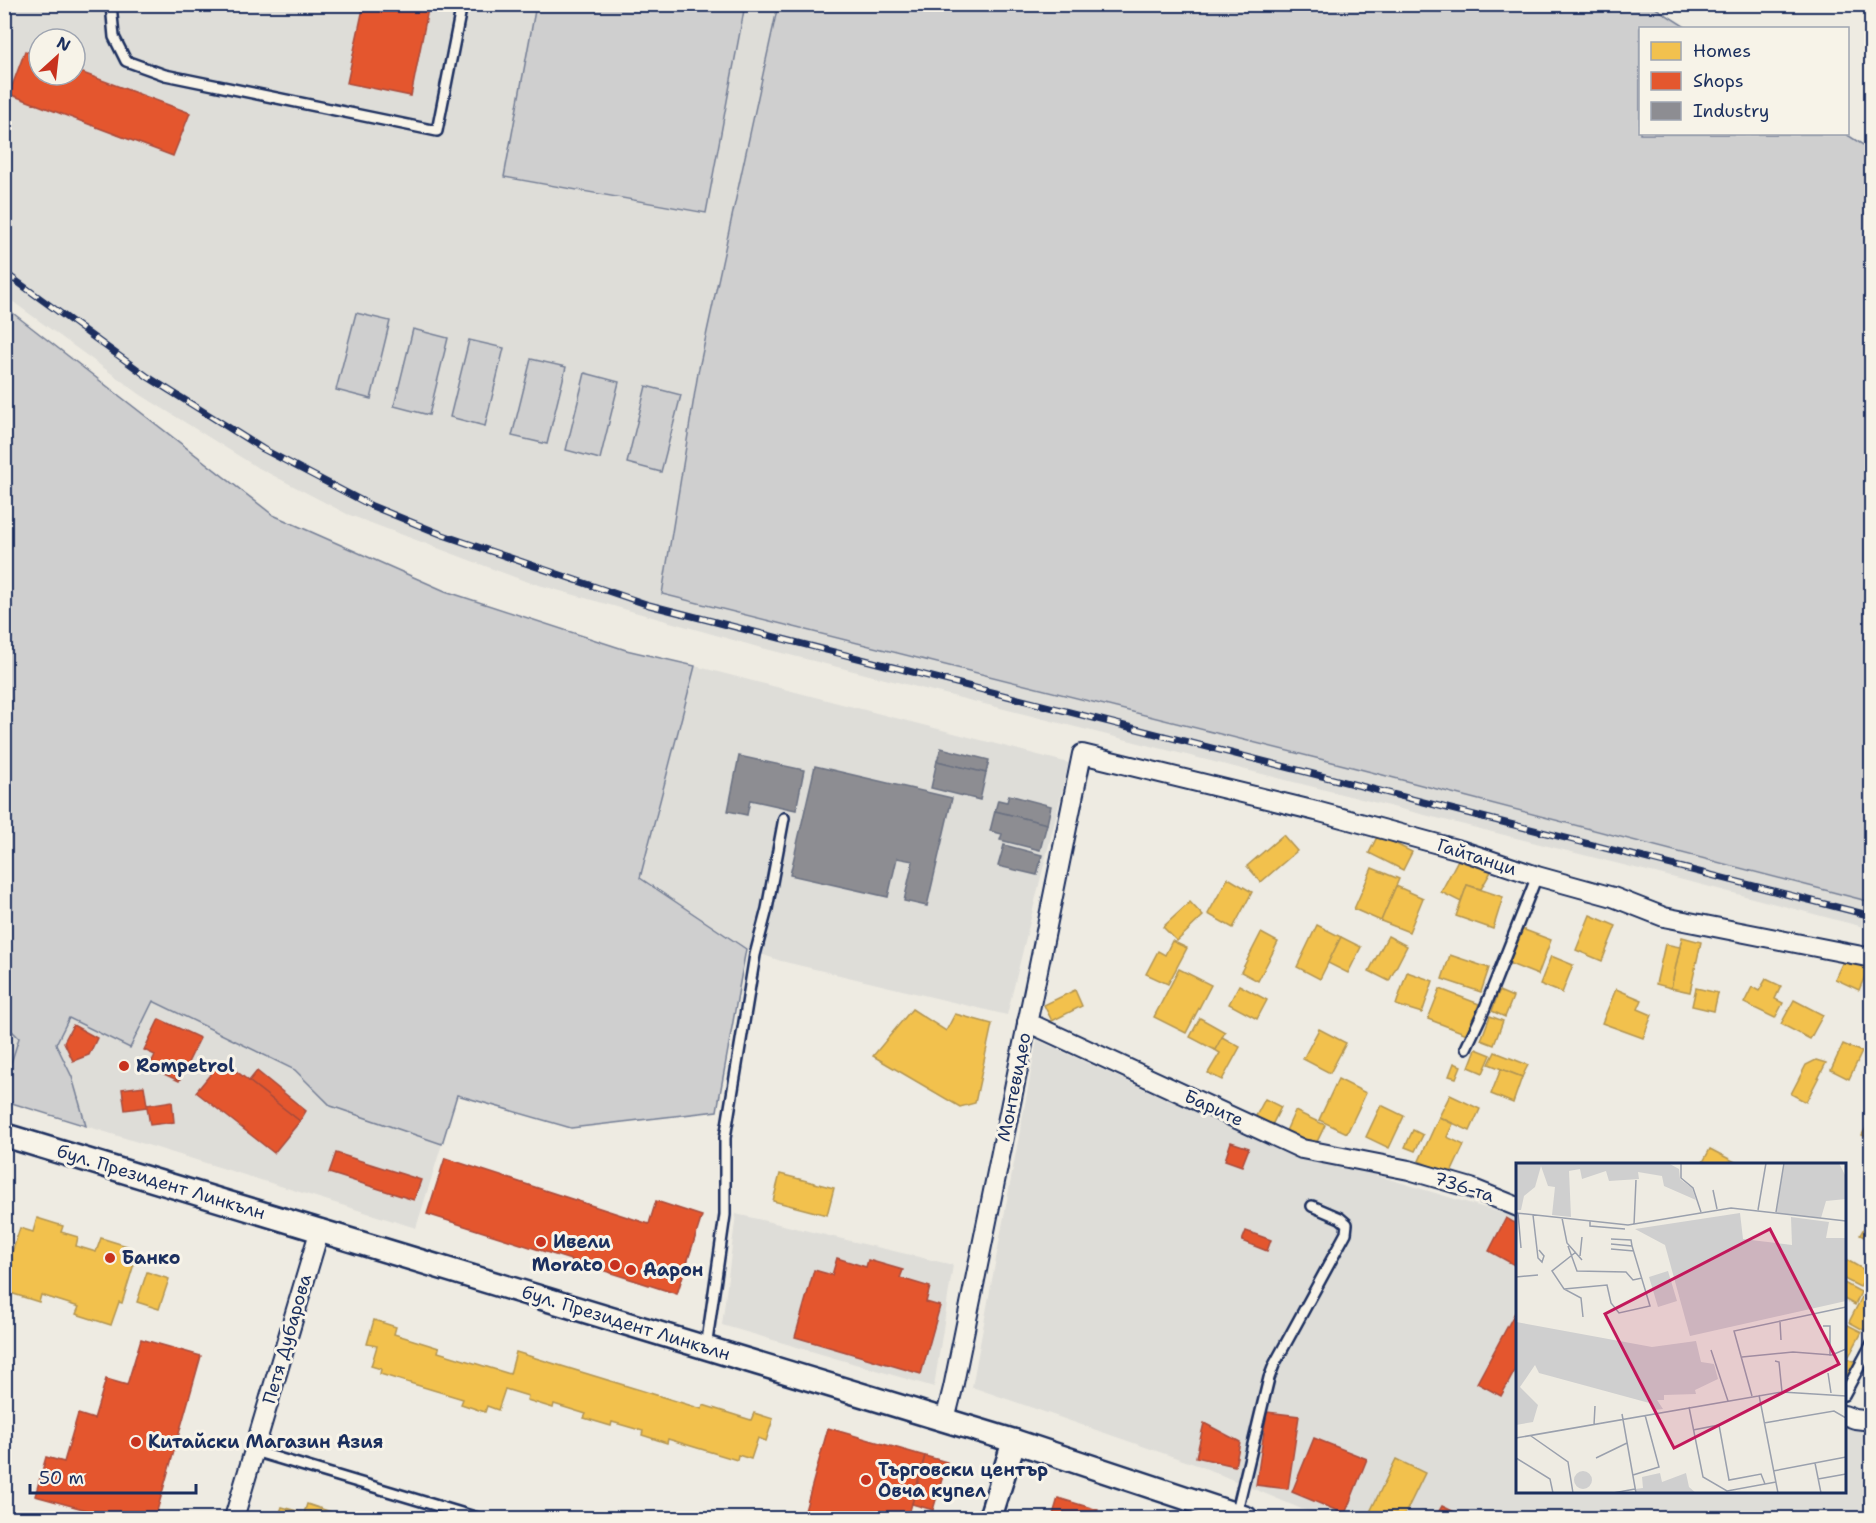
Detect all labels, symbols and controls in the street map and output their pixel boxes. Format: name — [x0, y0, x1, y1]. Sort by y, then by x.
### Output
north arrow — [27, 27, 87, 87]
legend — [1639, 27, 1849, 135]
text: N — [53, 32, 74, 56]
text: Homes — [1693, 39, 1751, 63]
text: Shops — [1693, 69, 1744, 93]
text: Industry — [1693, 99, 1769, 123]
street label: Гайтанци — [1434, 833, 1520, 881]
street label: Монтевидео — [992, 1030, 1036, 1144]
place label: Rompetrol — [136, 1054, 234, 1078]
marker: Rompetrol — [117, 1059, 131, 1073]
street label: Барите — [1181, 1084, 1247, 1132]
street label: бул. Президент Линкълн — [54, 1139, 268, 1225]
inset map — [1516, 1163, 1846, 1493]
street label: 736-та — [1431, 1166, 1497, 1208]
place label: Ивели — [553, 1230, 611, 1254]
marker: Ивели — [534, 1235, 548, 1249]
place label: Банко — [122, 1246, 180, 1270]
marker: Банко — [103, 1251, 117, 1265]
place label: Morato — [532, 1253, 603, 1277]
marker: Morato — [608, 1258, 622, 1272]
place label: Аарон — [643, 1258, 703, 1282]
marker: Аарон — [624, 1263, 638, 1277]
street label: Петя Дубарова — [257, 1271, 317, 1407]
street label: бул. Президент Линкълн — [519, 1280, 733, 1366]
place label: Китайски Магазин Азия — [148, 1430, 383, 1454]
marker: Китайски Магазин Азия — [129, 1435, 143, 1449]
scale bar — [30, 1457, 196, 1495]
place label: Търговски център Овча купел — [878, 1458, 1048, 1503]
text: 50 m — [39, 1466, 84, 1490]
marker: Търговски център Овча купел — [859, 1473, 873, 1487]

